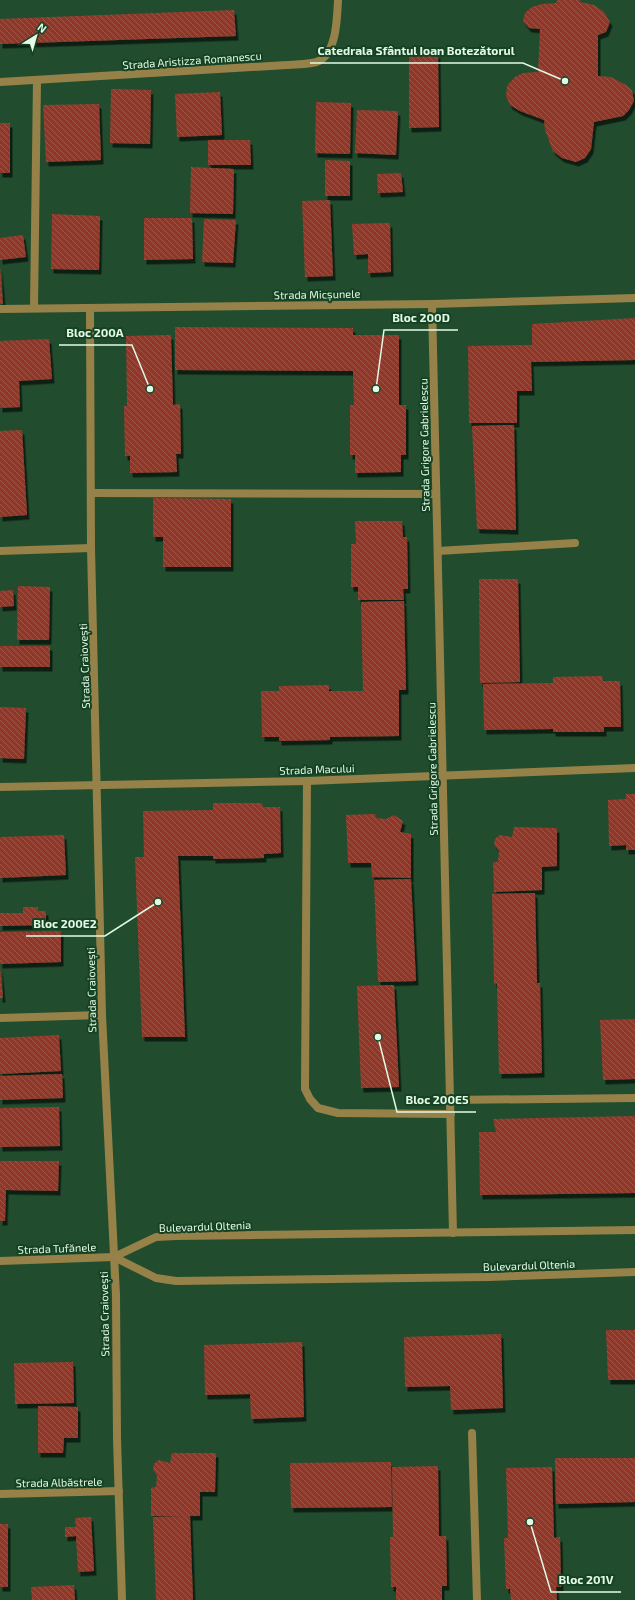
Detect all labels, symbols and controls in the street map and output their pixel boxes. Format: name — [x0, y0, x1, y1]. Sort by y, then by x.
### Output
north arrow — [16, 16, 56, 56]
text: N — [35, 20, 49, 35]
callout: Catedrala Sfântul Ioan Botezătorul — [310, 39, 523, 63]
text: Catedrala Sfântul Ioan Botezătorul — [317, 43, 515, 57]
street label: Strada Aristizza Romanescu — [122, 49, 262, 71]
street label: Strada Micșunele — [274, 287, 361, 303]
callout: Bloc 200D — [384, 306, 458, 330]
text: Bloc 200D — [392, 310, 450, 324]
callout: Bloc 200A — [59, 321, 132, 345]
text: Bloc 200A — [66, 325, 124, 339]
street label: Strada Grigore Gabrielescu — [416, 378, 432, 512]
street label: Strada Craiovești — [76, 623, 94, 709]
street label: Strada Grigore Gabrielescu — [424, 702, 440, 836]
street label: Strada Macului — [279, 761, 355, 777]
callout: Bloc 200E2 — [26, 912, 105, 936]
text: Bloc 200E2 — [33, 916, 97, 930]
street label: Strada Craiovești — [84, 947, 100, 1033]
callout: Bloc 200E5 — [397, 1088, 476, 1112]
text: Bloc 200E5 — [405, 1092, 469, 1106]
street label: Bulevardul Oltenia — [159, 1218, 251, 1234]
street label: Strada Tufănele — [17, 1240, 97, 1256]
street label: Bulevardul Oltenia — [483, 1257, 575, 1273]
street label: Strada Craiovești — [97, 1271, 113, 1357]
street label: Strada Albăstrele — [15, 1475, 103, 1489]
callout: Bloc 201V — [551, 1568, 621, 1592]
text: Bloc 201V — [559, 1572, 614, 1586]

